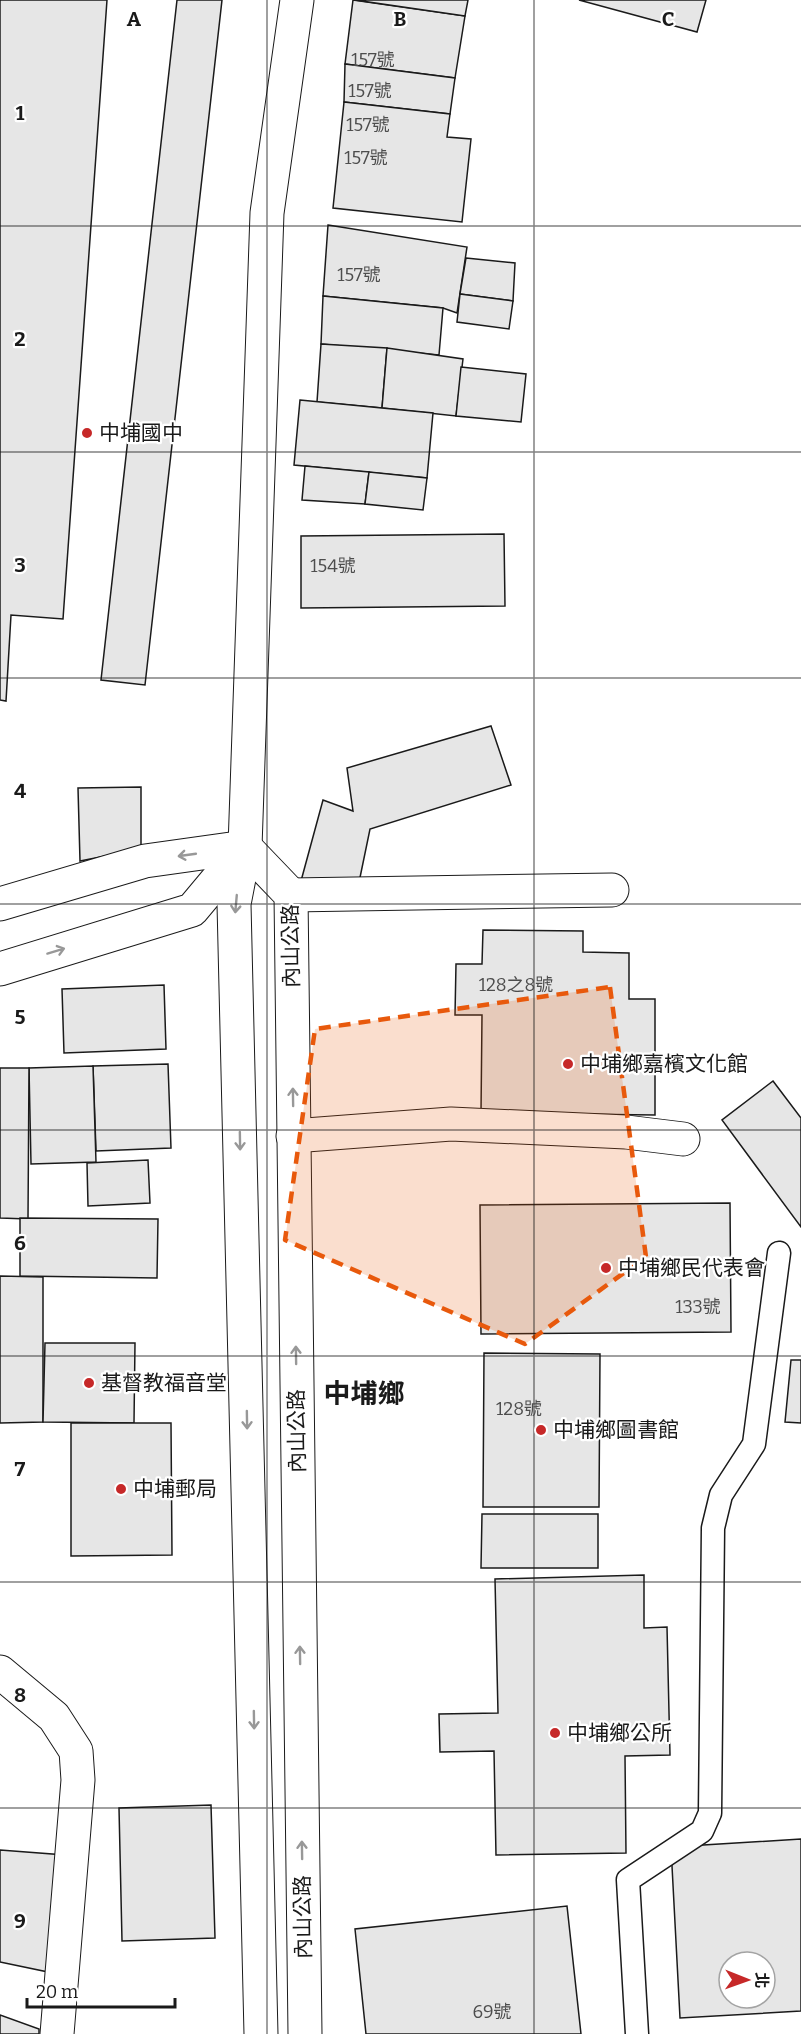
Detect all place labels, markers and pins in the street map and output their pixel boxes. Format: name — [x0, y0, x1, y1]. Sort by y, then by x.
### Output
place label: 中埔國中 — [99, 420, 183, 446]
marker: 中埔國中 — [80, 426, 94, 440]
place label: 中埔鄉嘉檳文化館 — [580, 1051, 748, 1077]
marker: 中埔鄉嘉檳文化館 — [561, 1057, 575, 1071]
place label: 中埔鄉民代表會 — [618, 1255, 765, 1281]
marker: 中埔鄉民代表會 — [599, 1261, 613, 1275]
place label: 基督教福音堂 — [101, 1370, 227, 1396]
marker: 基督教福音堂 — [82, 1376, 96, 1390]
place label: 中埔鄉圖書館 — [553, 1417, 679, 1443]
marker: 中埔鄉圖書館 — [534, 1423, 548, 1437]
place label: 中埔郵局 — [133, 1476, 217, 1502]
marker: 中埔郵局 — [114, 1482, 128, 1496]
place label: 中埔鄉公所 — [567, 1720, 672, 1746]
marker: 中埔鄉公所 — [548, 1726, 562, 1740]

